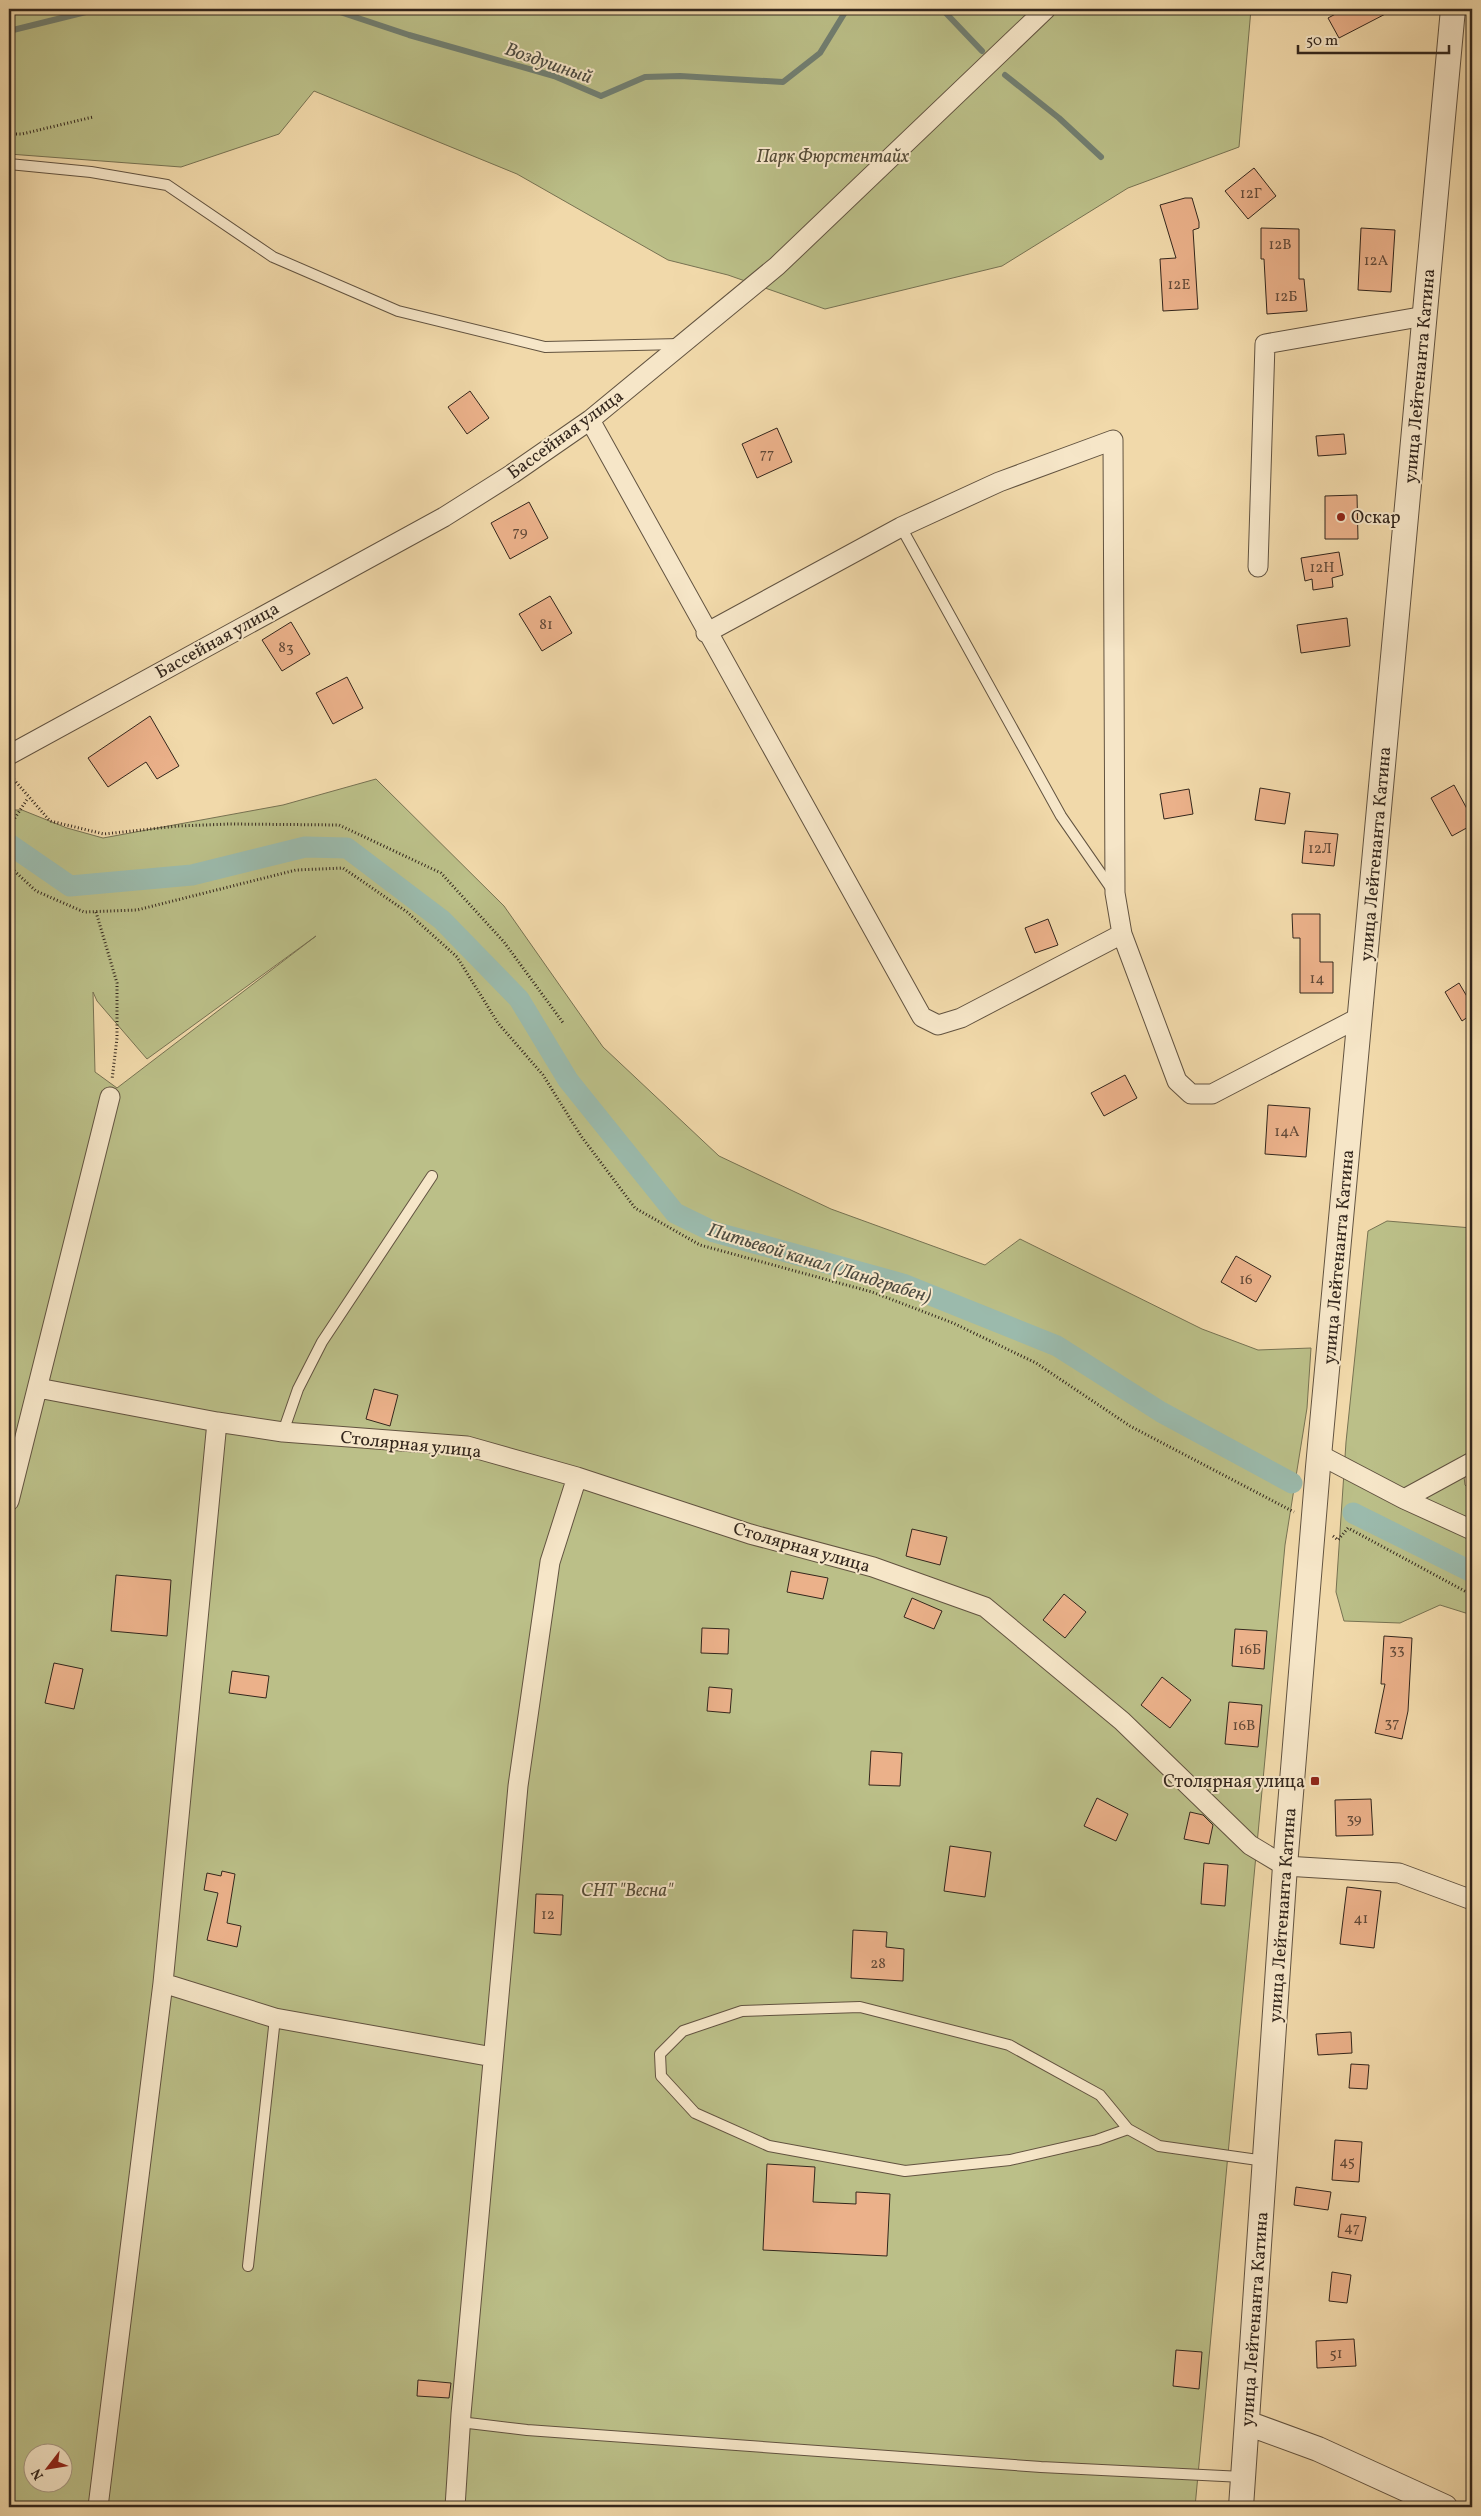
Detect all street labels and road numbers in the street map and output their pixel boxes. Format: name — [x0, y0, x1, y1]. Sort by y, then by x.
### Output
street label: улица Лейтенанта Катина — [1399, 268, 1442, 485]
street label: Бассейная улица — [503, 384, 629, 486]
street label: Бассейная улица — [151, 597, 284, 686]
street label: улица Лейтенанта Катина — [1355, 746, 1398, 963]
street label: улица Лейтенанта Катина — [1318, 1149, 1361, 1366]
street label: Столярная улица — [339, 1426, 483, 1465]
street label: Столярная улица — [730, 1517, 873, 1580]
street label: улица Лейтенанта Катина — [1264, 1807, 1303, 2023]
street label: улица Лейтенанта Катина — [1236, 2211, 1275, 2427]

